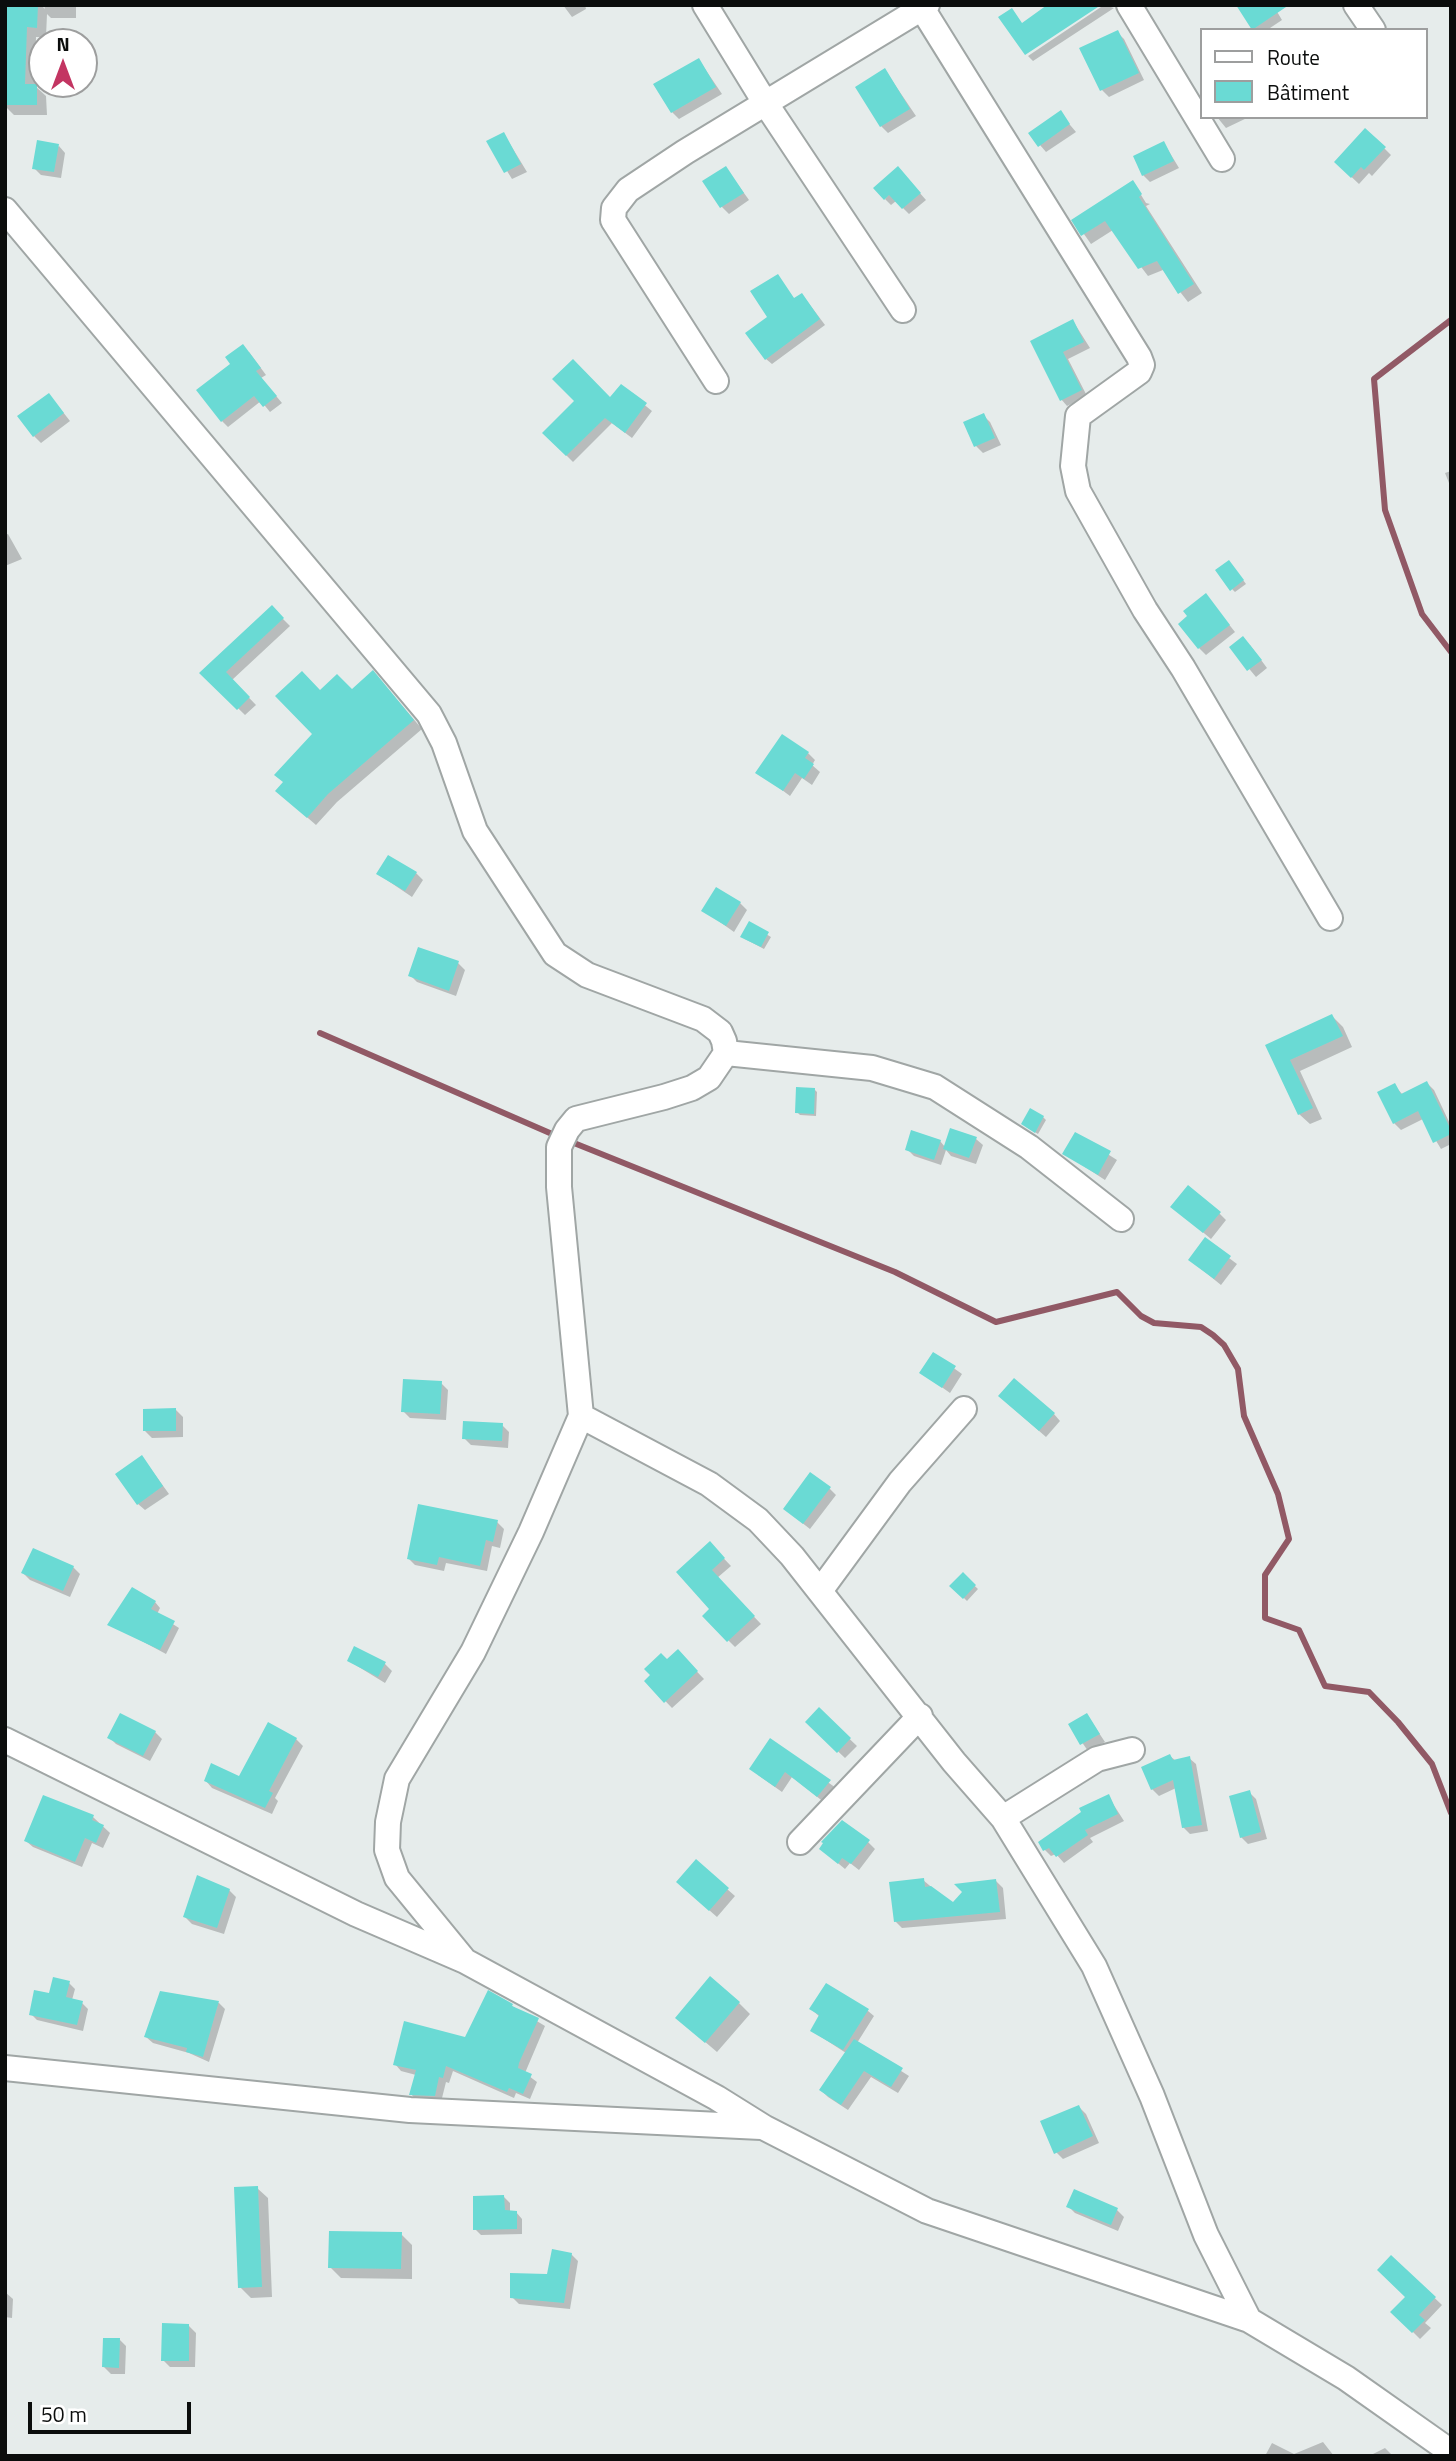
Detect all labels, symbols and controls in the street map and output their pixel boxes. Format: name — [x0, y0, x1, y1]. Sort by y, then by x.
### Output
north arrow — [28, 28, 98, 98]
legend — [1200, 28, 1428, 119]
text: N — [56, 29, 70, 58]
text: Route — [1267, 41, 1320, 73]
text: Bâtiment — [1267, 76, 1349, 108]
scale bar — [32, 2388, 194, 2432]
text: 50 m — [41, 2398, 87, 2430]

